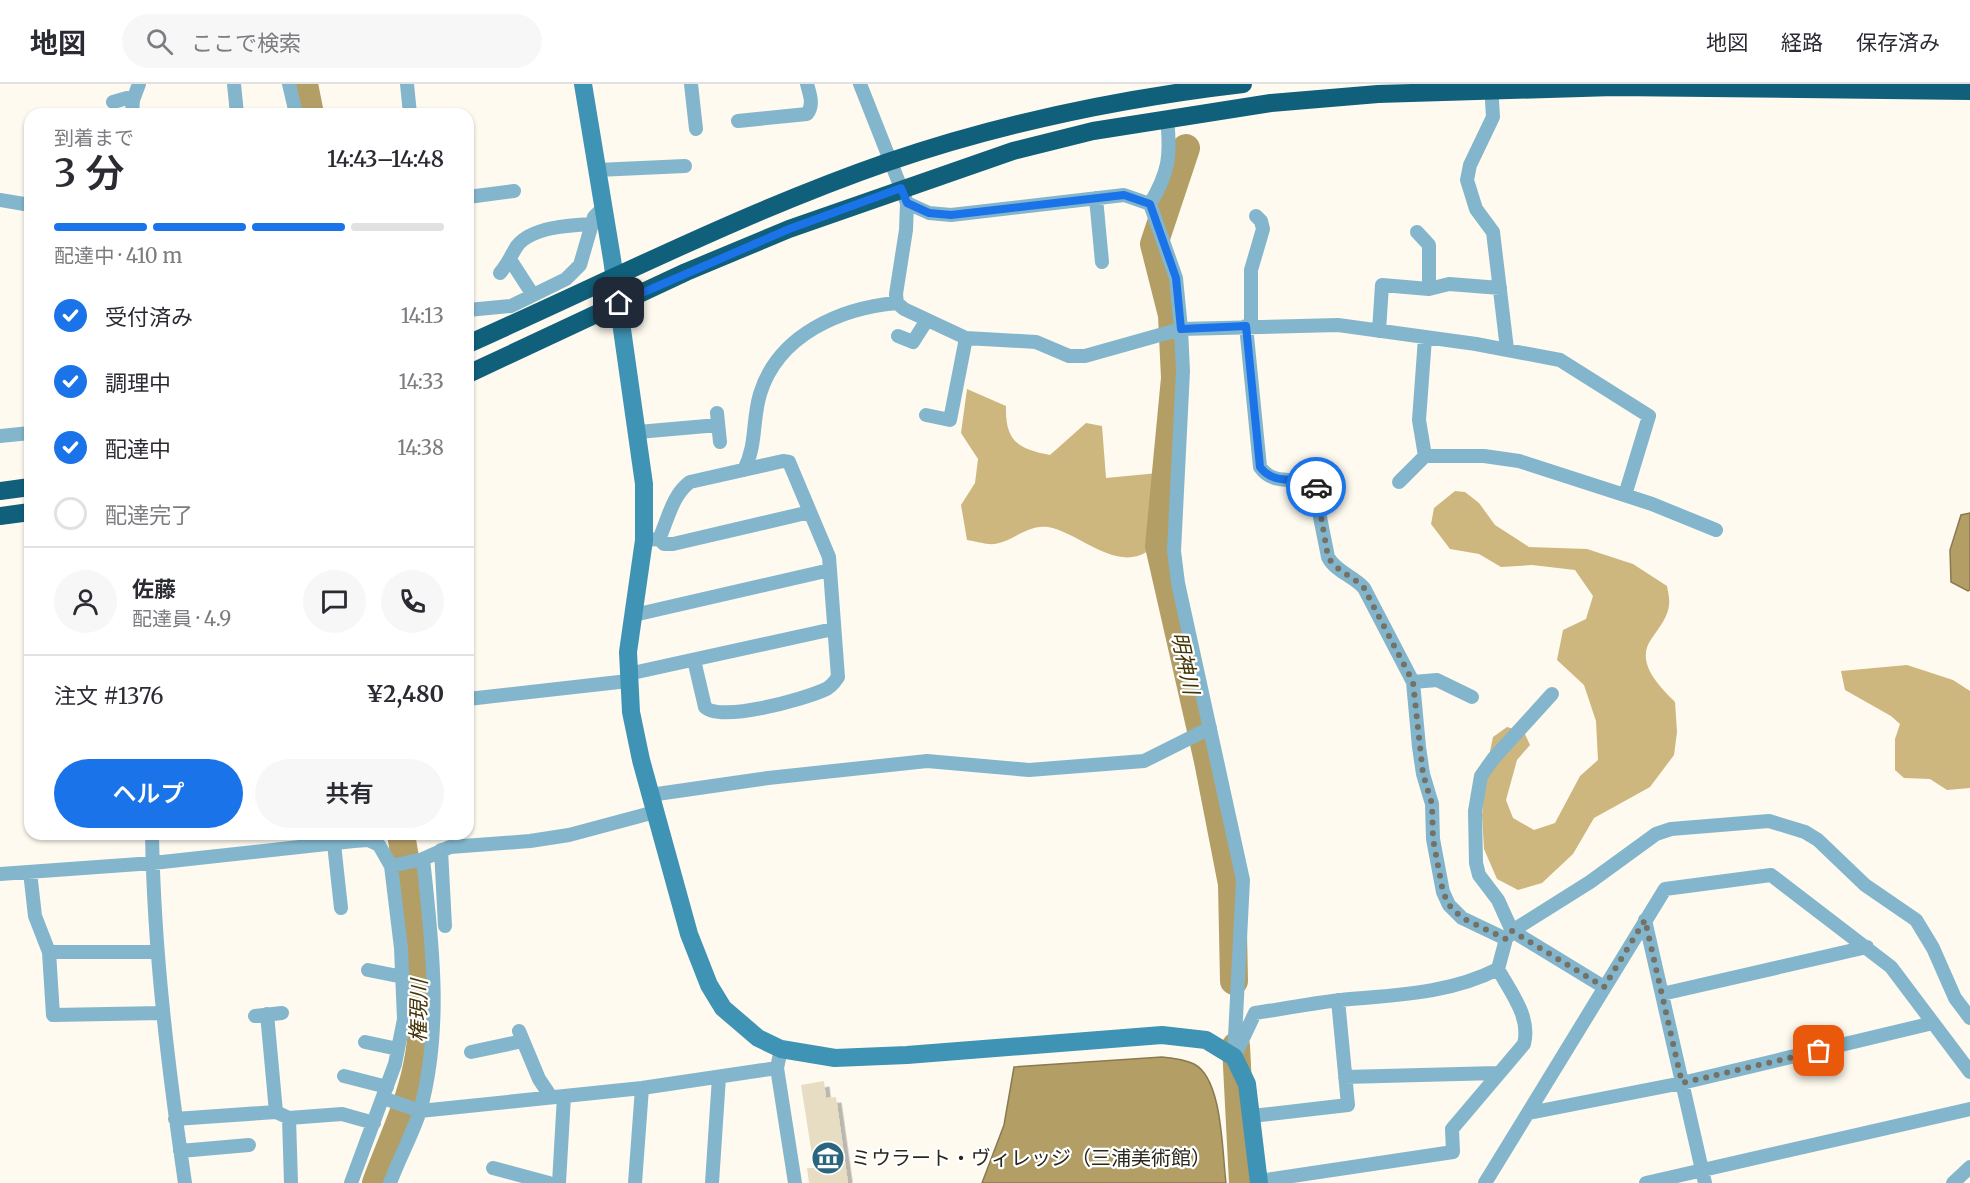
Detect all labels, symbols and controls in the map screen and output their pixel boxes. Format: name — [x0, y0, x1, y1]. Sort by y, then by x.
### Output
search box — [122, 14, 542, 68]
text: 地図 — [30, 25, 86, 61]
icon: search — [143, 25, 176, 58]
text: ここで検索 — [191, 29, 301, 57]
text: 地図 — [1706, 29, 1748, 56]
text: 経路 — [1781, 29, 1823, 56]
text: 保存済み — [1856, 29, 1940, 56]
text: 到着まで — [54, 125, 134, 150]
text: 14:43–14:48 — [327, 145, 444, 173]
text: 3 分 — [54, 149, 125, 198]
text: 配達中 · 410 m — [54, 243, 182, 268]
pin — [593, 277, 644, 328]
icon: home — [602, 286, 635, 319]
icon: check — [54, 299, 87, 332]
text: 受付済み — [105, 303, 193, 331]
text: 14:13 — [401, 303, 444, 328]
icon: check — [54, 365, 87, 398]
text: 調理中 — [105, 369, 171, 397]
text: 14:33 — [399, 369, 444, 394]
icon: check — [54, 431, 87, 464]
text: 配達中 — [105, 435, 171, 463]
text: 14:38 — [397, 435, 444, 460]
courier — [1286, 457, 1346, 517]
icon: car — [1300, 471, 1333, 504]
text: 配達完了 — [105, 501, 193, 529]
button: person — [54, 570, 117, 633]
button: chat — [303, 570, 366, 633]
button: phone — [381, 570, 444, 633]
text: 佐藤 — [132, 575, 176, 603]
text: 配達員 · 4.9 — [132, 606, 231, 631]
water label: 明神川 — [1166, 629, 1206, 698]
text: ¥2,480 — [366, 680, 444, 708]
text: 注文 #1376 — [54, 682, 163, 710]
button: ヘルプ — [54, 759, 243, 828]
button: 共有 — [255, 759, 444, 828]
water label: 権現川 — [404, 977, 433, 1043]
pin — [1793, 1025, 1844, 1076]
icon: bag — [1802, 1034, 1835, 1067]
museum icon: ミウラート・ヴィレッジ（三浦美術館） — [810, 1140, 846, 1176]
place label: ミウラート・ヴィレッジ（三浦美術館） — [851, 1145, 1211, 1170]

